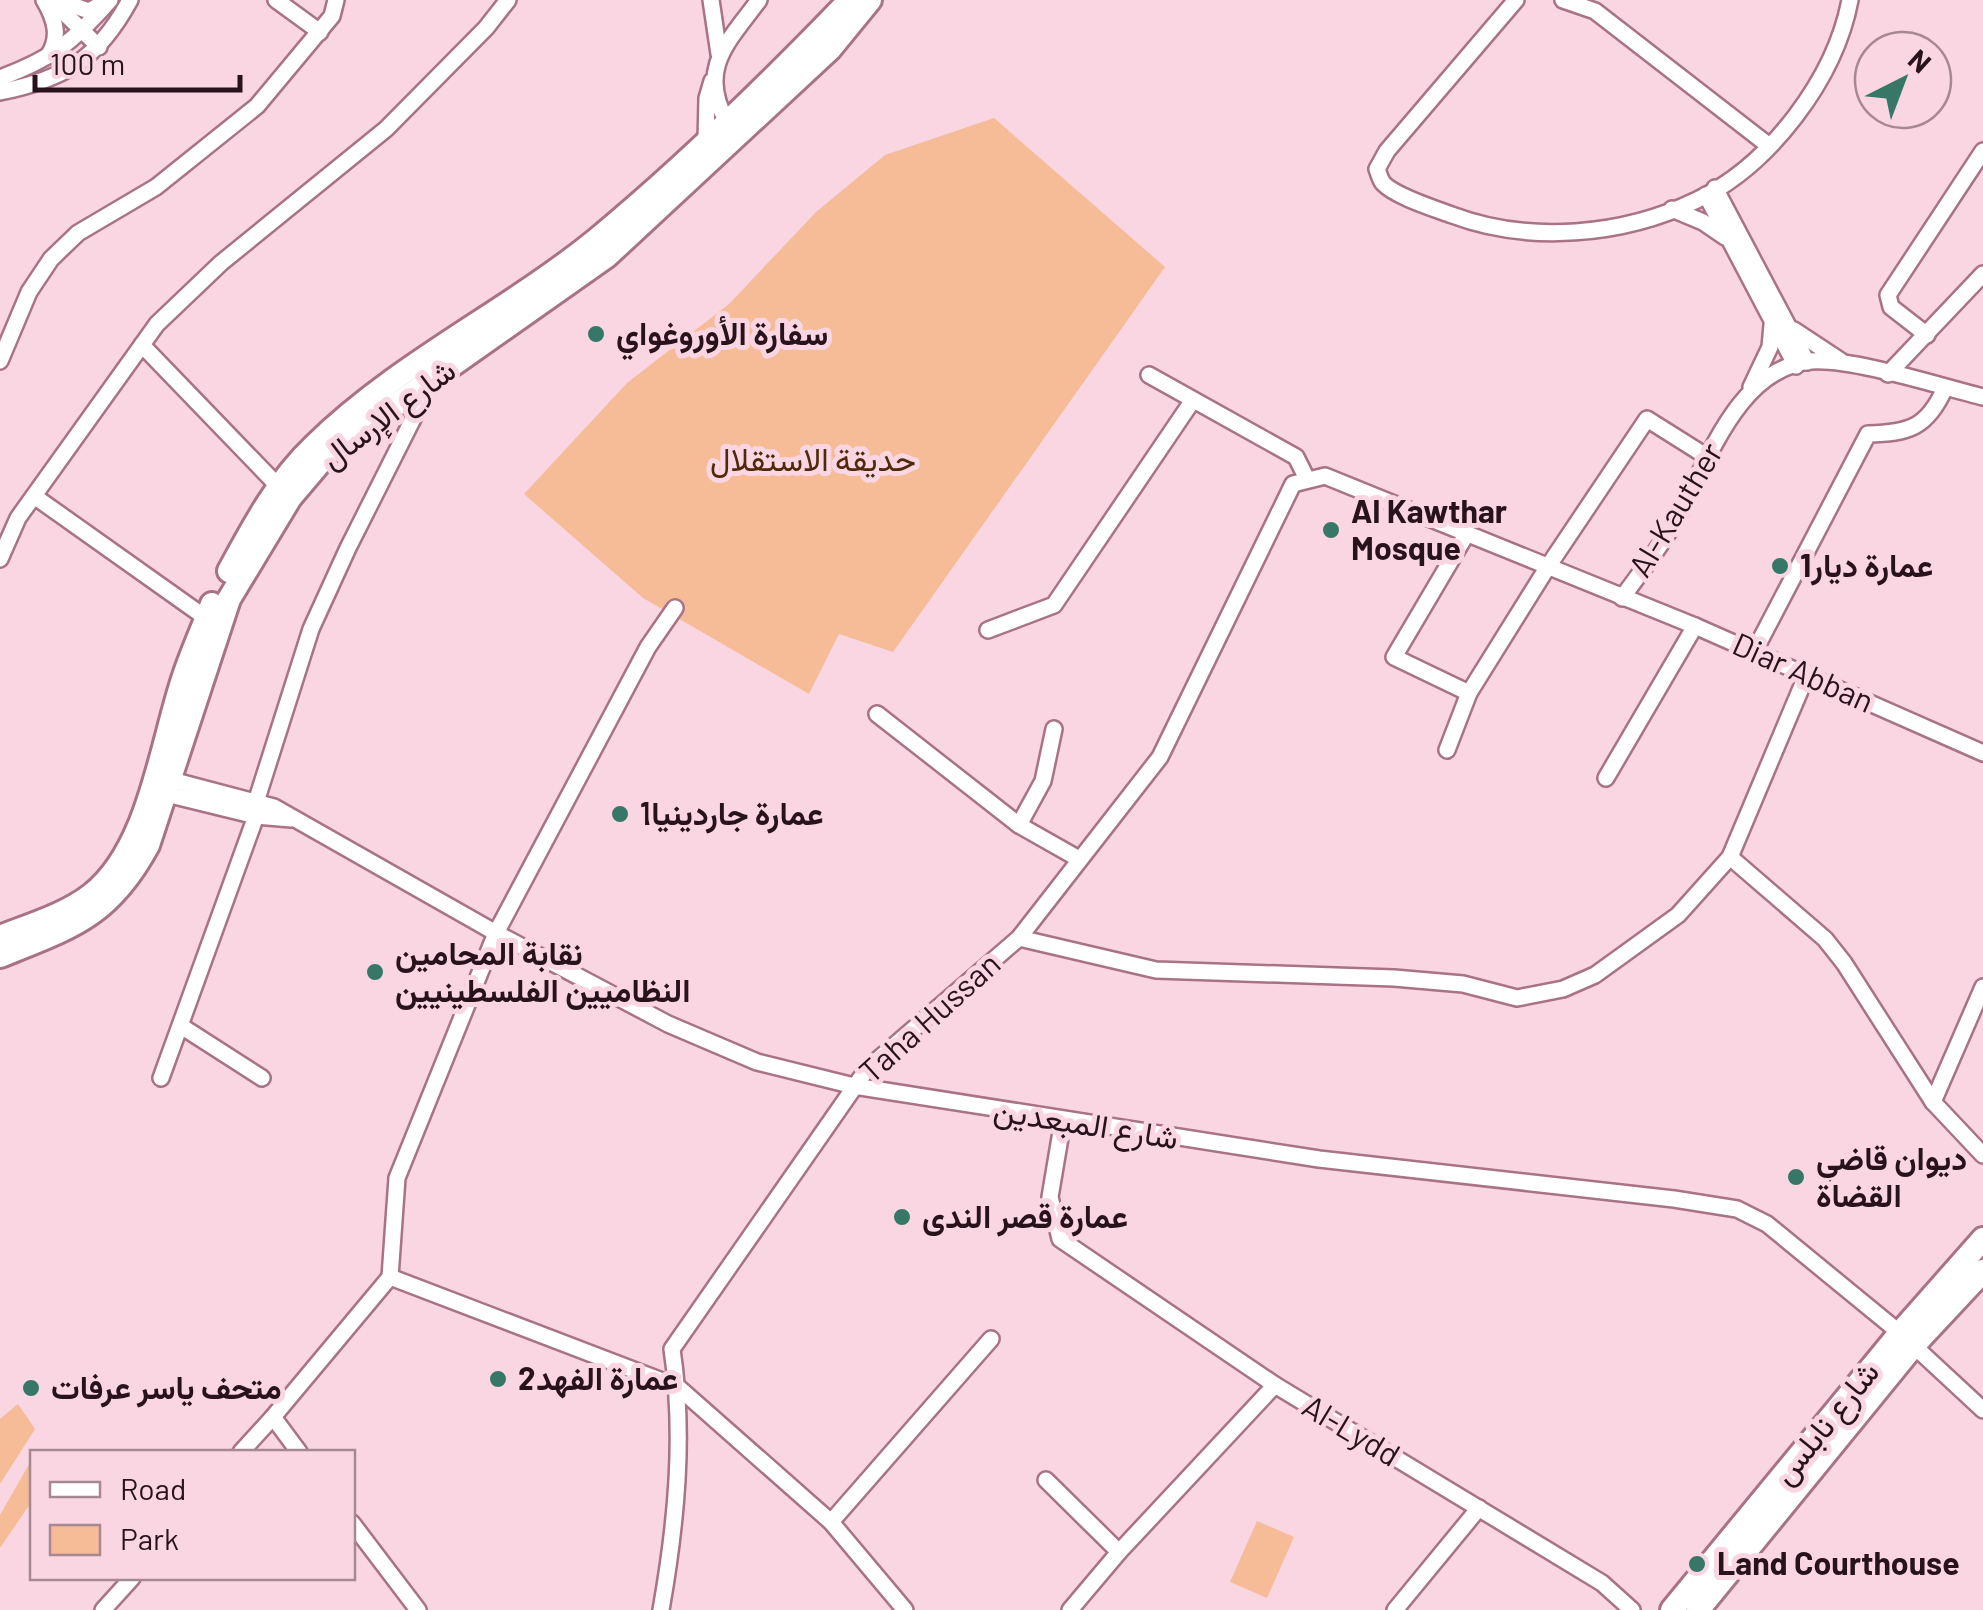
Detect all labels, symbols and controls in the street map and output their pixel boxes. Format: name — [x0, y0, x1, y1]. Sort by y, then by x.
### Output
scale bar — [35, 30, 240, 92]
north arrow — [1853, 30, 1953, 130]
text: N — [1902, 42, 1939, 80]
text: 100 m — [50, 45, 125, 81]
place label: سفارة الأوروغواي — [616, 313, 828, 360]
marker: سفارة الأوروغواي — [585, 323, 607, 345]
street label: شارع الإرسال — [312, 349, 465, 479]
street label: Al-Kauther — [1619, 435, 1729, 583]
park label: حديقة الاستقلال — [710, 439, 916, 478]
place label: Al Kawthar Mosque — [1351, 491, 1507, 566]
marker: Al Kawthar Mosque — [1320, 519, 1342, 541]
place label: عمارة ديار1 — [1800, 545, 1933, 586]
marker: عمارة ديار1 — [1769, 555, 1791, 577]
street label: Diar Abban — [1727, 623, 1880, 719]
place label: عمارة جاردينيا1 — [640, 793, 824, 834]
marker: عمارة جاردينيا1 — [609, 803, 631, 825]
place label: نقابة المحامين النظاميين الفلسطينيين — [395, 933, 691, 1010]
street label: Taha Hussan — [851, 943, 1007, 1090]
marker: نقابة المحامين النظاميين الفلسطينيين — [364, 961, 386, 983]
street label: شارع المبعدين — [991, 1089, 1181, 1160]
place label: ديوان قاضي القضاة — [1816, 1138, 1967, 1213]
marker: ديوان قاضي القضاة — [1785, 1166, 1807, 1188]
place label: عمارة قصر الندى — [922, 1196, 1128, 1237]
marker: عمارة قصر الندى — [891, 1206, 913, 1228]
street label: شارع نابلس — [1763, 1352, 1889, 1494]
place label: عمارة الفهد2 — [518, 1358, 678, 1399]
place label: متحف ياسر عرفات — [51, 1367, 282, 1408]
marker: عمارة الفهد2 — [487, 1368, 509, 1390]
marker: متحف ياسر عرفات — [20, 1377, 42, 1399]
street label: Al-Lydd — [1297, 1386, 1407, 1473]
legend — [30, 1450, 355, 1580]
text: Road — [120, 1470, 186, 1506]
text: Park — [120, 1520, 179, 1556]
place label: Land Courthouse — [1717, 1543, 1960, 1581]
marker: Land Courthouse — [1686, 1553, 1708, 1575]

